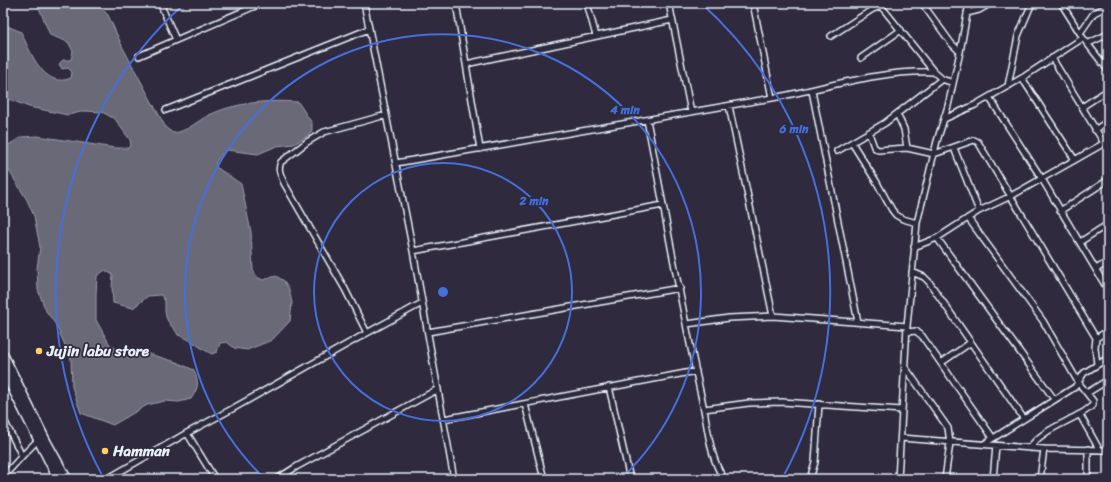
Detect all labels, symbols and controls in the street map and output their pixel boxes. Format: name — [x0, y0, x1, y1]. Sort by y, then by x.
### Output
text: 4 min — [609, 99, 640, 121]
text: 6 min — [779, 118, 809, 140]
text: 2 min — [518, 190, 549, 212]
centre of rings — [436, 285, 450, 299]
place label: Jujin labu store — [46, 338, 150, 364]
marker: Jujin labu store — [34, 346, 44, 356]
place label: Hamman — [112, 438, 171, 464]
marker: Hamman — [100, 446, 110, 456]

